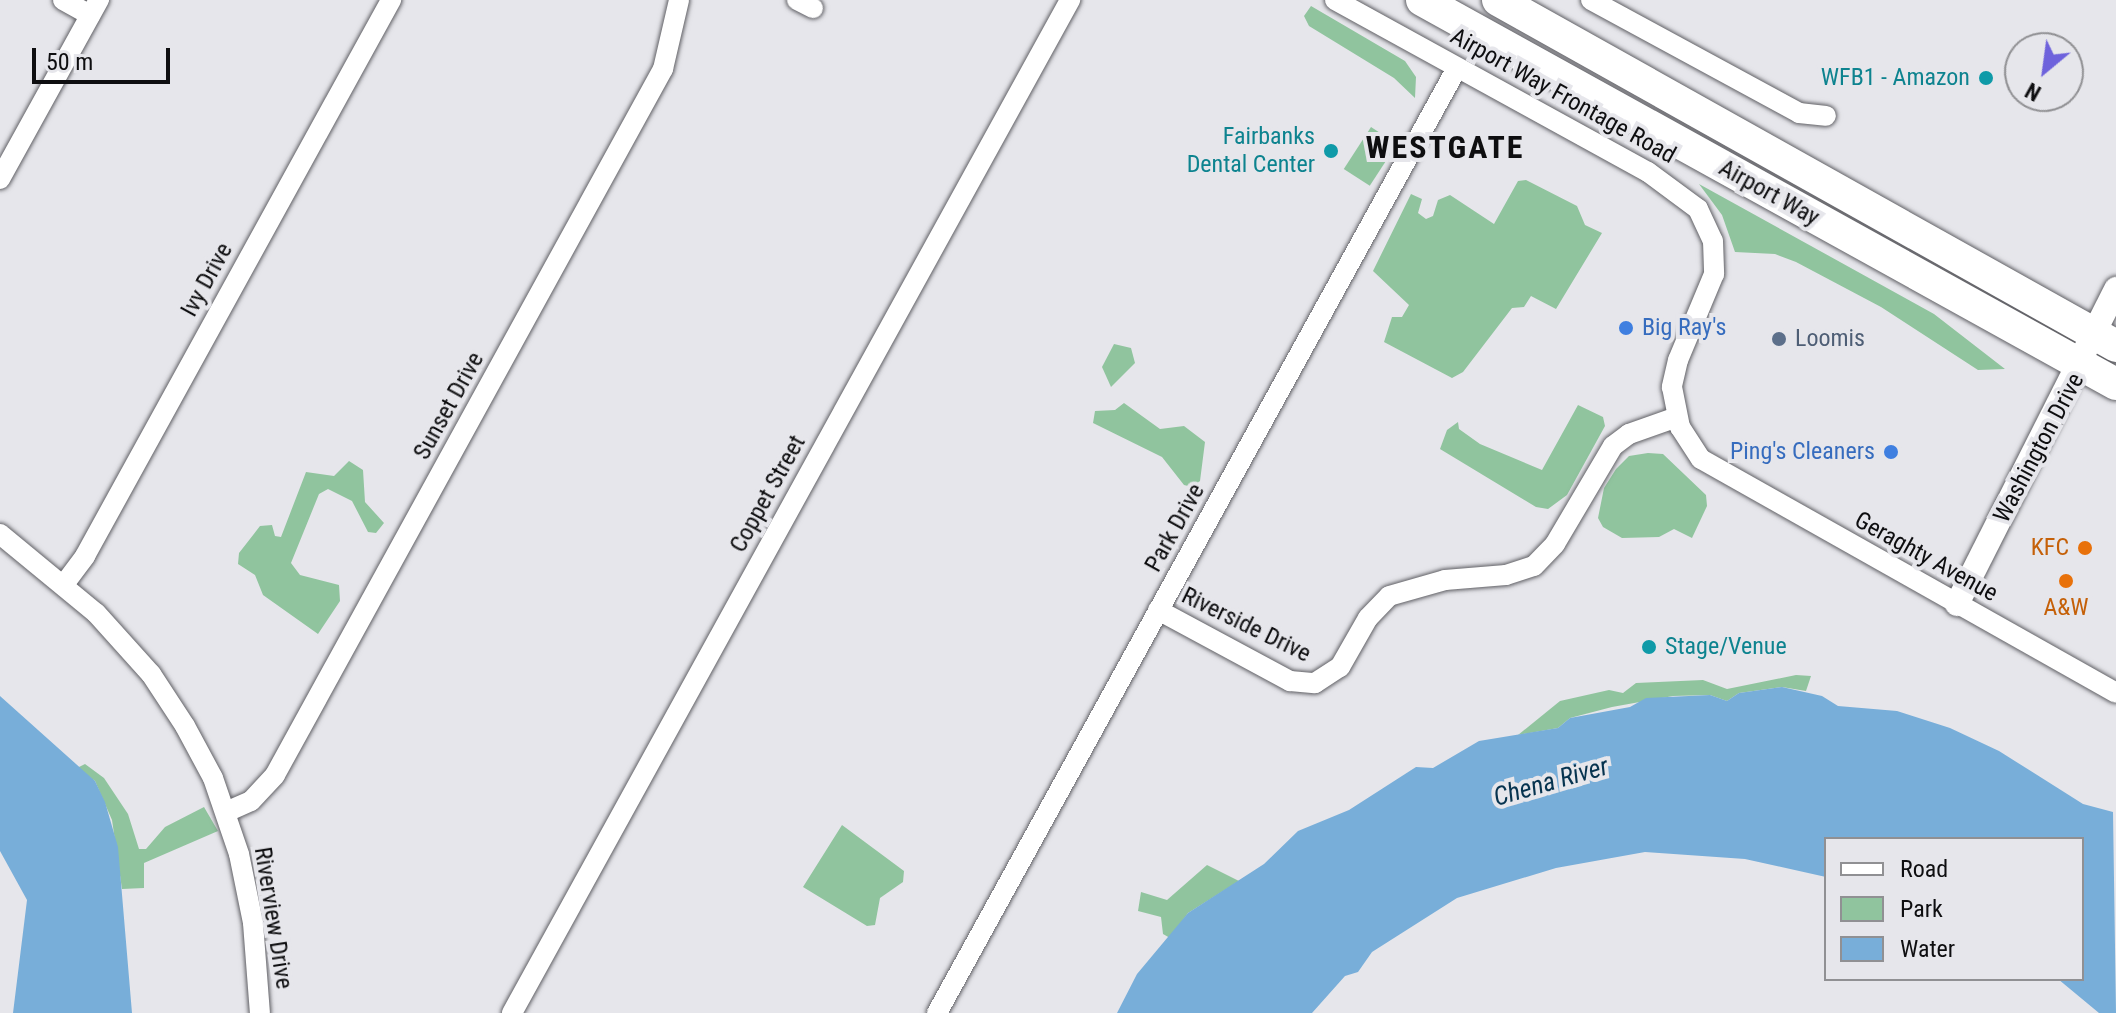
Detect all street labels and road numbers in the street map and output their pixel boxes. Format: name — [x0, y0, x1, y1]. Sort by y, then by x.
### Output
street label: Airport Way Frontage Road — [1445, 22, 1681, 170]
street label: Airport Way — [1714, 154, 1824, 232]
street label: Ivy Drive — [175, 238, 239, 322]
street label: Sunset Drive — [408, 347, 490, 465]
street label: Washington Drive — [1988, 368, 2090, 528]
street label: Coppet Street — [724, 430, 812, 558]
street label: Park Drive — [1139, 479, 1211, 577]
street label: Geraghty Avenue — [1850, 506, 2002, 608]
street label: Riverside Drive — [1177, 581, 1315, 669]
street label: Riverview Drive — [248, 845, 298, 991]

